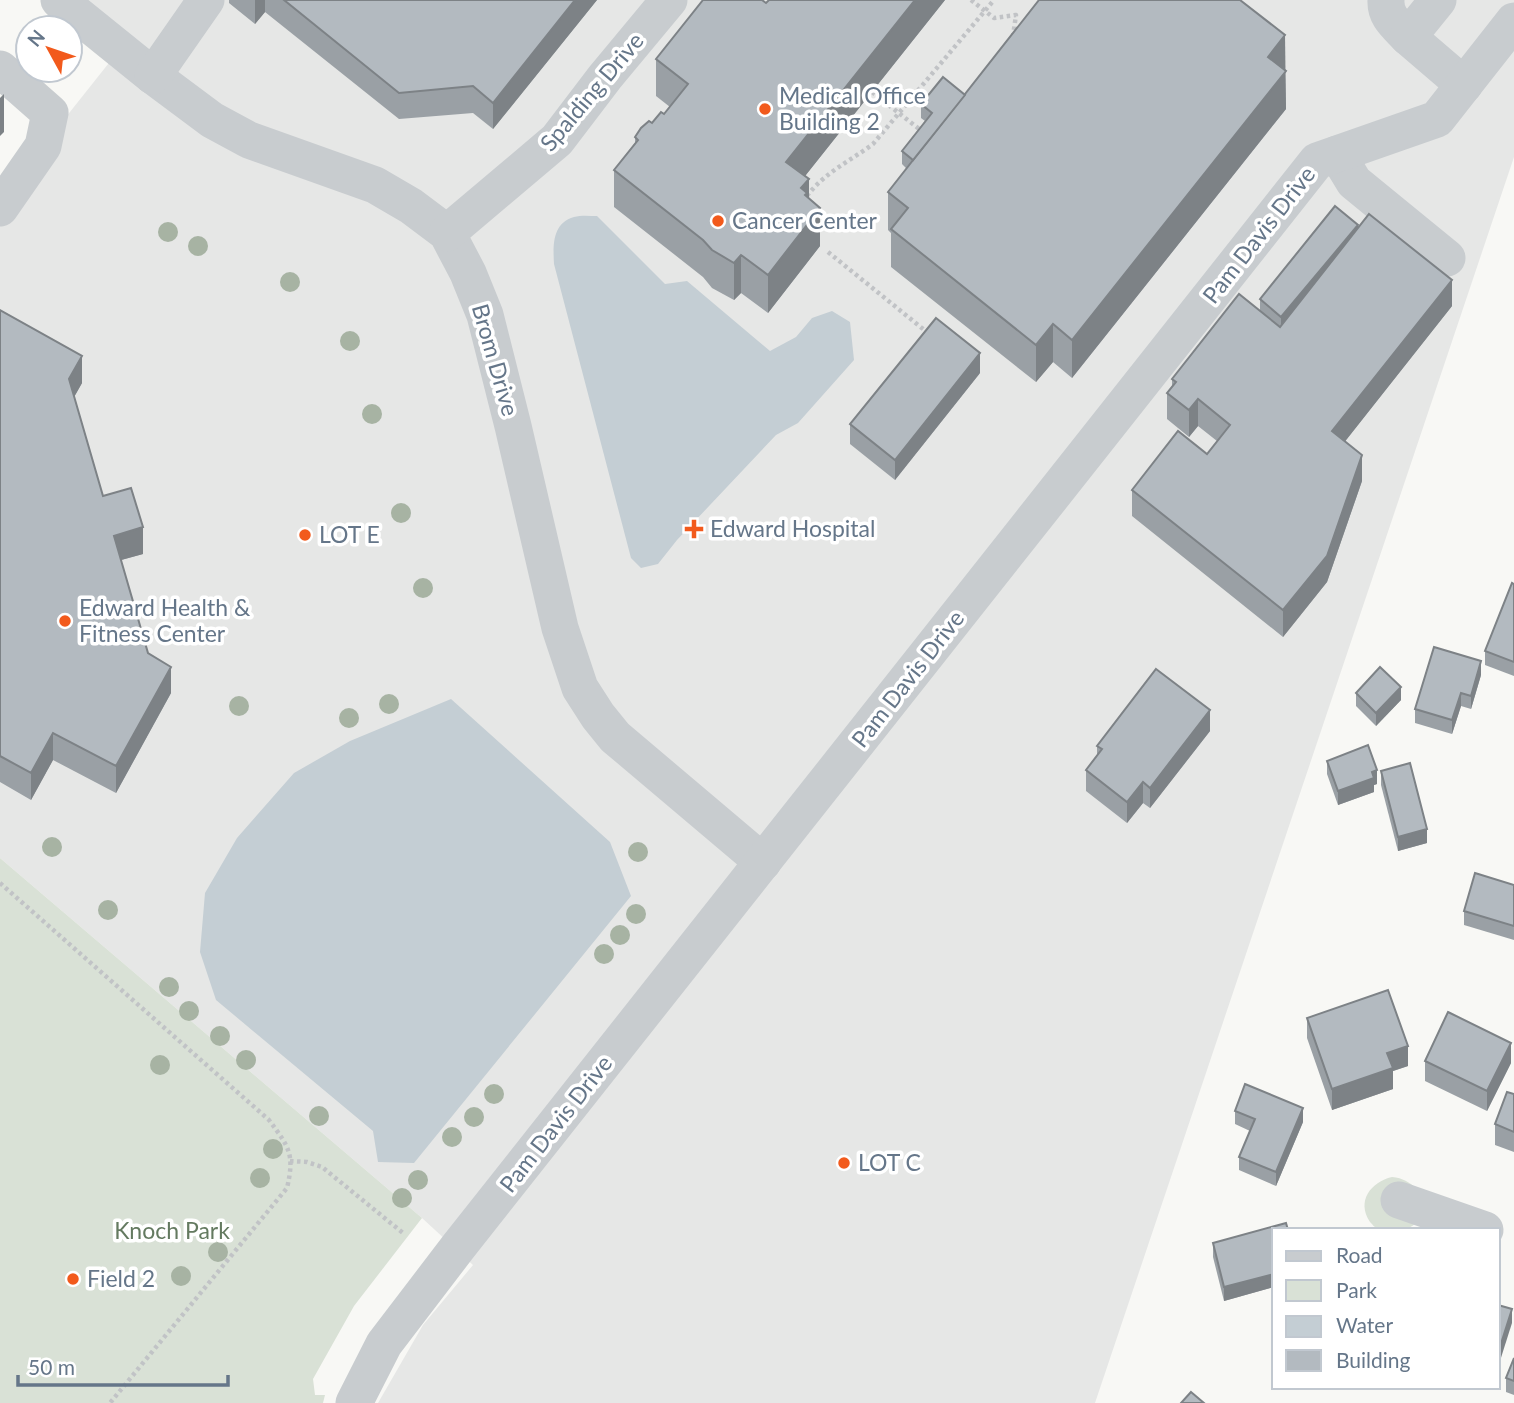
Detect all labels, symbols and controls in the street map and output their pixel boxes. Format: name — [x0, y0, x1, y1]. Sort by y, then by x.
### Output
north arrow — [14, 14, 84, 84]
text: N — [22, 25, 49, 51]
street label: Spalding Drive — [534, 26, 649, 156]
place label: Medical Office Building 2 — [779, 81, 926, 135]
marker: Medical Office Building 2 — [757, 101, 773, 117]
street label: Pam Davis Drive — [1196, 160, 1320, 308]
place label: Cancer Center — [732, 206, 878, 234]
marker: Cancer Center — [710, 213, 726, 229]
street label: Brom Drive — [467, 300, 525, 419]
place label: Edward Hospital — [710, 514, 875, 542]
marker: Edward Hospital — [684, 519, 704, 539]
place label: LOT E — [319, 520, 380, 548]
marker: LOT E — [297, 527, 313, 543]
place label: Edward Health & Fitness Center — [79, 593, 251, 647]
street label: Pam Davis Drive — [845, 604, 969, 752]
marker: Edward Health & Fitness Center — [57, 613, 73, 629]
street label: Pam Davis Drive — [493, 1049, 617, 1197]
place label: LOT C — [858, 1148, 921, 1176]
marker: LOT C — [836, 1155, 852, 1171]
park label: Knoch Park — [114, 1216, 230, 1244]
legend — [1272, 1228, 1500, 1389]
text: Road — [1336, 1242, 1383, 1267]
place label: Field 2 — [87, 1264, 155, 1292]
marker: Field 2 — [65, 1271, 81, 1287]
text: Park — [1336, 1277, 1377, 1302]
text: Water — [1336, 1312, 1393, 1337]
scale bar — [18, 1344, 228, 1388]
text: Building — [1336, 1347, 1411, 1372]
text: 50 m — [28, 1354, 75, 1379]

